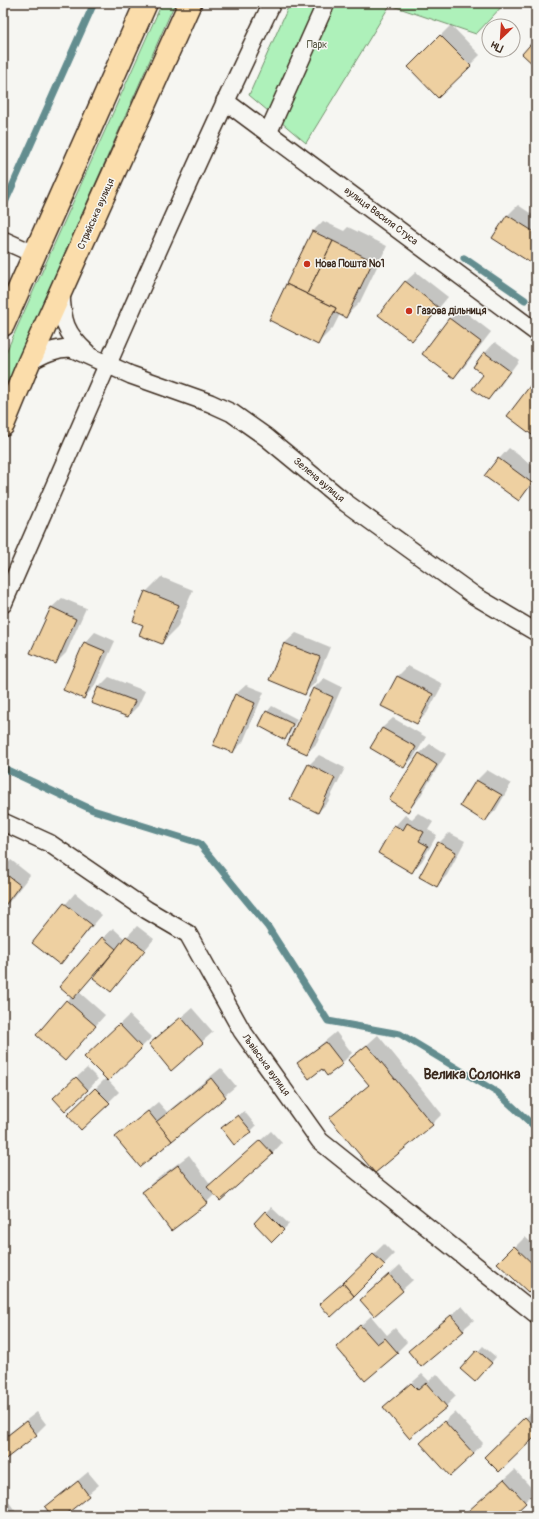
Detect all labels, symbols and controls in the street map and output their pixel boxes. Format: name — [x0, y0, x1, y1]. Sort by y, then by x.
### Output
north arrow — [481, 18, 521, 58]
text: Пн — [488, 38, 505, 55]
park label: Парк — [307, 39, 327, 51]
street label: Стрийська вулиця — [75, 176, 117, 251]
street label: вулиця Василя Стуса — [342, 184, 421, 248]
place label: Нова Пошта №1 — [315, 258, 385, 270]
marker: Нова Пошта №1 — [302, 259, 312, 269]
place label: Газова дільниця — [417, 305, 487, 317]
marker: Газова дільниця — [404, 306, 414, 316]
street label: Зелена вулиця — [291, 455, 347, 505]
street label: Львівська вулиця — [239, 1031, 293, 1099]
district label: Велика Солонка — [424, 1066, 521, 1083]

